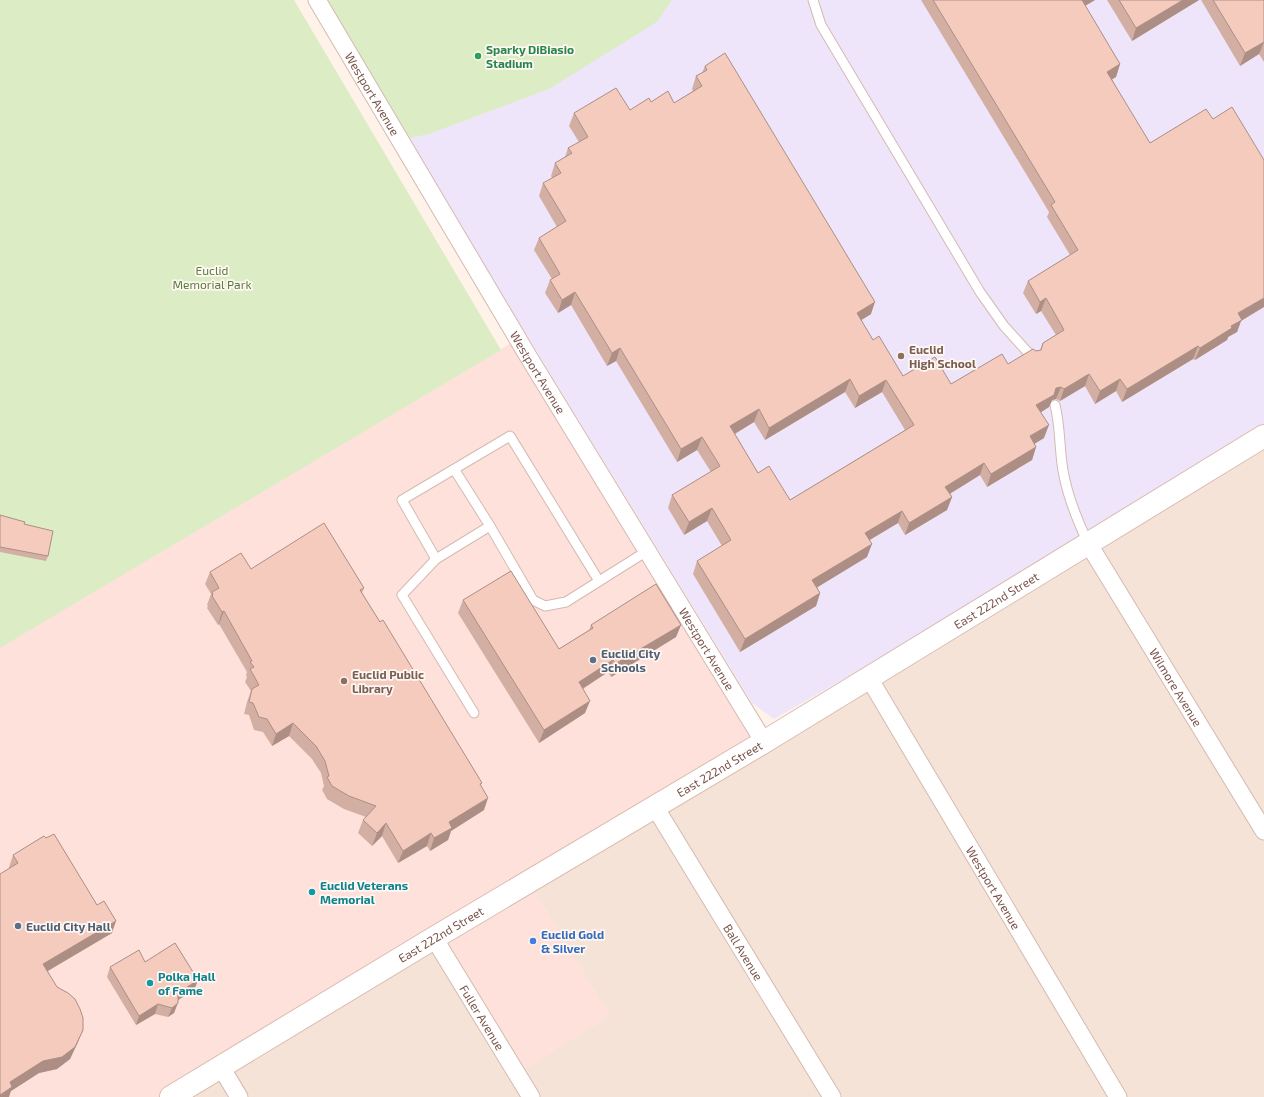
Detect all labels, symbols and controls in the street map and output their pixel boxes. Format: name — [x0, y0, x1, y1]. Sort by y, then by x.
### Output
place label: Sparky DiBiasio Stadium — [486, 42, 574, 70]
street label: Westport Avenue — [343, 50, 403, 138]
marker: Sparky DiBiasio Stadium — [473, 51, 483, 61]
park label: Euclid Memorial Park — [172, 263, 252, 291]
street label: Westport Avenue — [508, 328, 569, 416]
place label: Euclid High School — [909, 342, 976, 370]
marker: Euclid High School — [896, 351, 906, 361]
street label: East 222nd Street — [951, 569, 1041, 631]
street label: Westport Avenue — [676, 605, 738, 693]
place label: Euclid City Schools — [601, 646, 660, 674]
street label: Wilmore Avenue — [1147, 646, 1205, 729]
marker: Euclid City Schools — [588, 655, 598, 665]
place label: Euclid Public Library — [352, 667, 424, 696]
marker: Euclid Public Library — [339, 676, 349, 686]
street label: East 222nd Street — [674, 738, 765, 799]
street label: Westport Avenue — [964, 844, 1024, 932]
place label: Euclid Veterans Memorial — [320, 878, 408, 906]
marker: Euclid Veterans Memorial — [307, 887, 317, 897]
street label: East 222nd Street — [395, 903, 486, 965]
place label: Euclid City Hall — [26, 919, 111, 934]
marker: Euclid City Hall — [13, 921, 23, 931]
street label: Ball Avenue — [721, 921, 766, 983]
place label: Euclid Gold & Silver — [541, 927, 604, 955]
marker: Euclid Gold & Silver — [528, 936, 538, 946]
place label: Polka Hall of Fame — [158, 969, 216, 997]
marker: Polka Hall of Fame — [145, 978, 155, 988]
street label: Fuller Avenue — [457, 982, 508, 1053]

